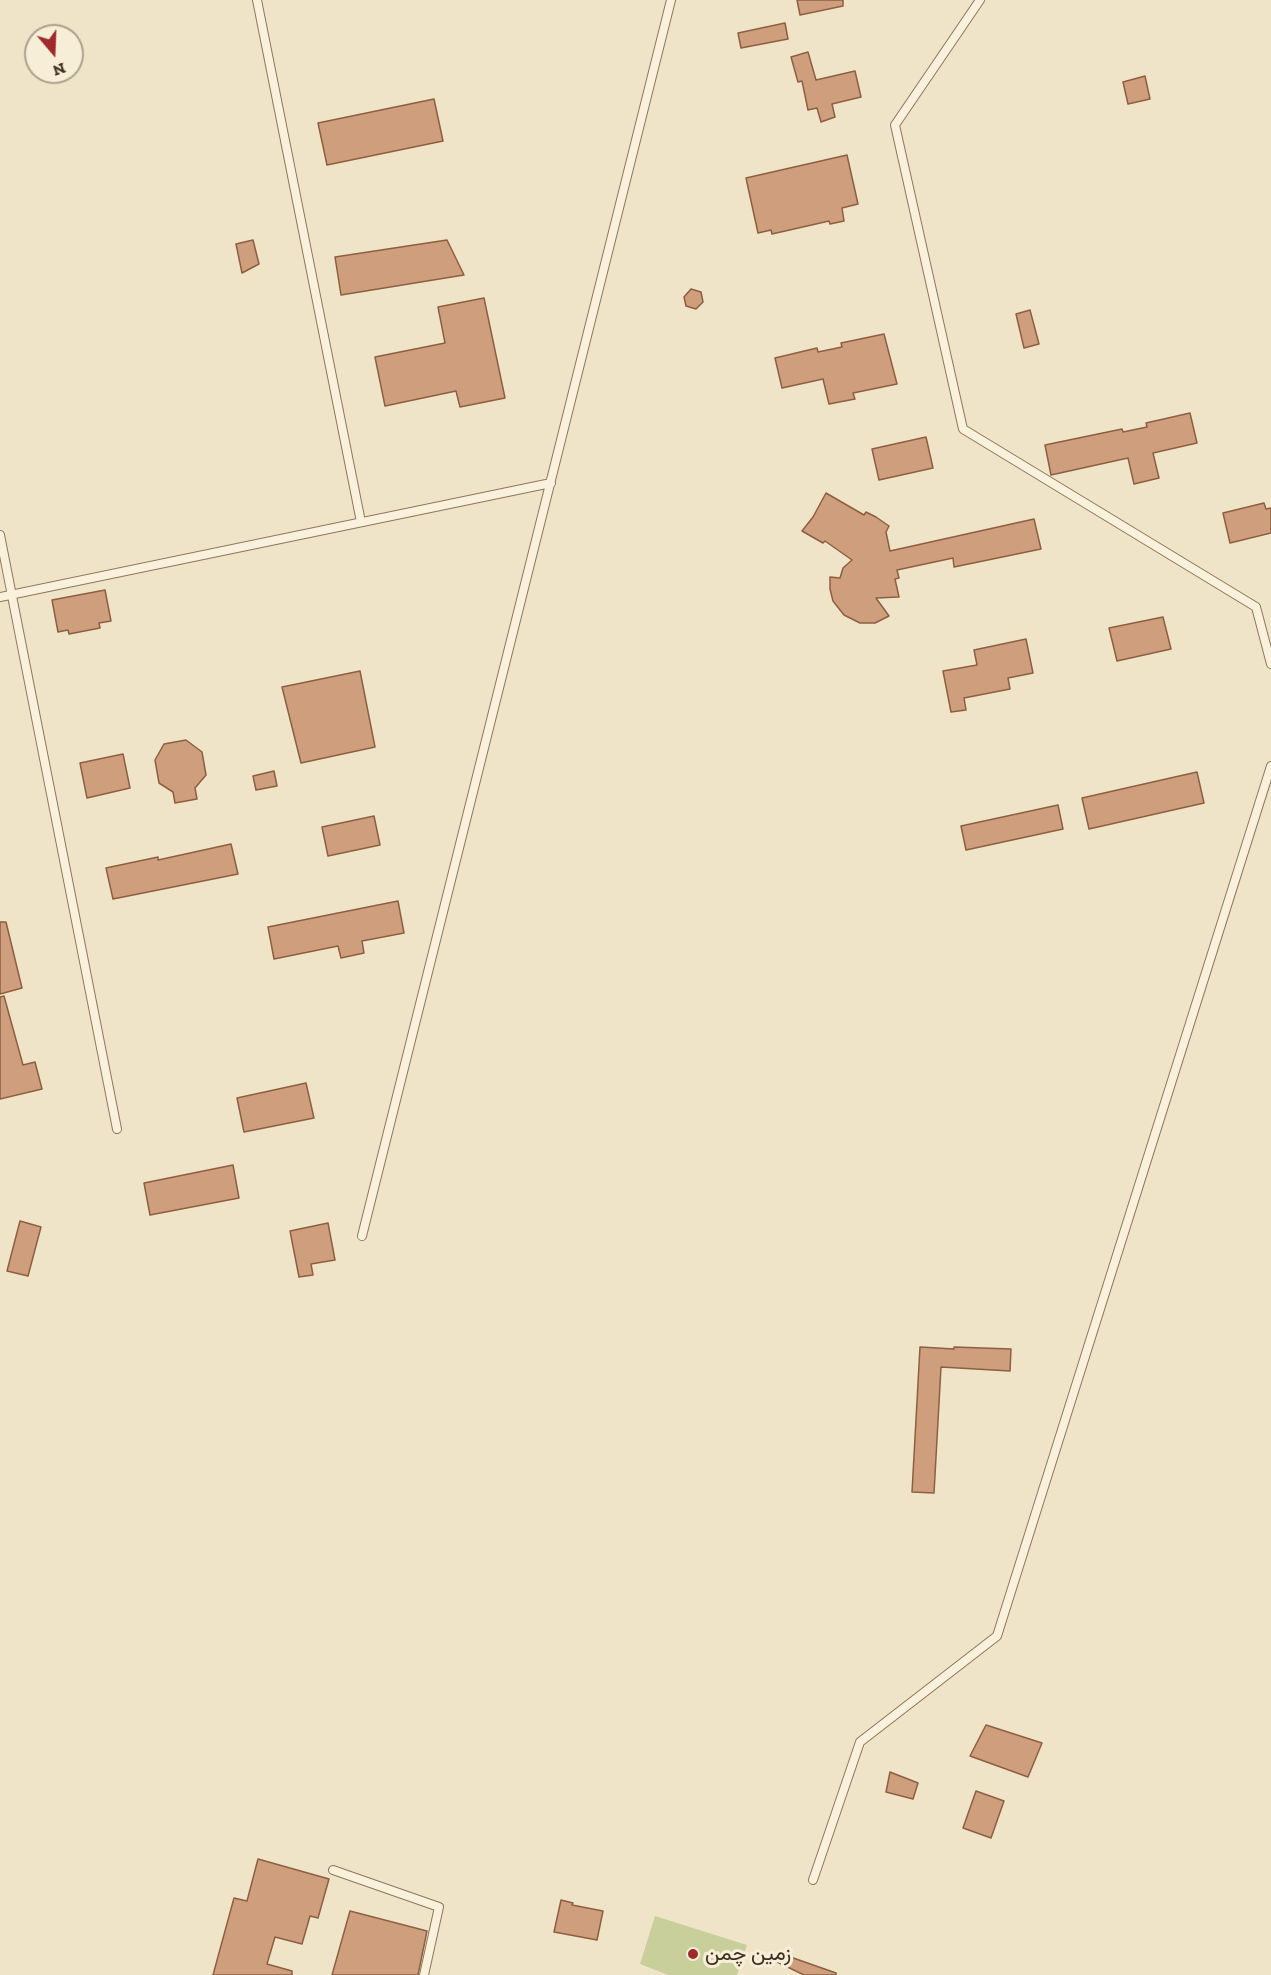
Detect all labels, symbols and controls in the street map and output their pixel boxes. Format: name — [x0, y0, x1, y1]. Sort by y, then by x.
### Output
north arrow — [24, 24, 84, 84]
text: N — [51, 59, 68, 81]
place label: زمین چمن — [705, 1941, 791, 1967]
marker: زمین چمن — [686, 1947, 700, 1961]

